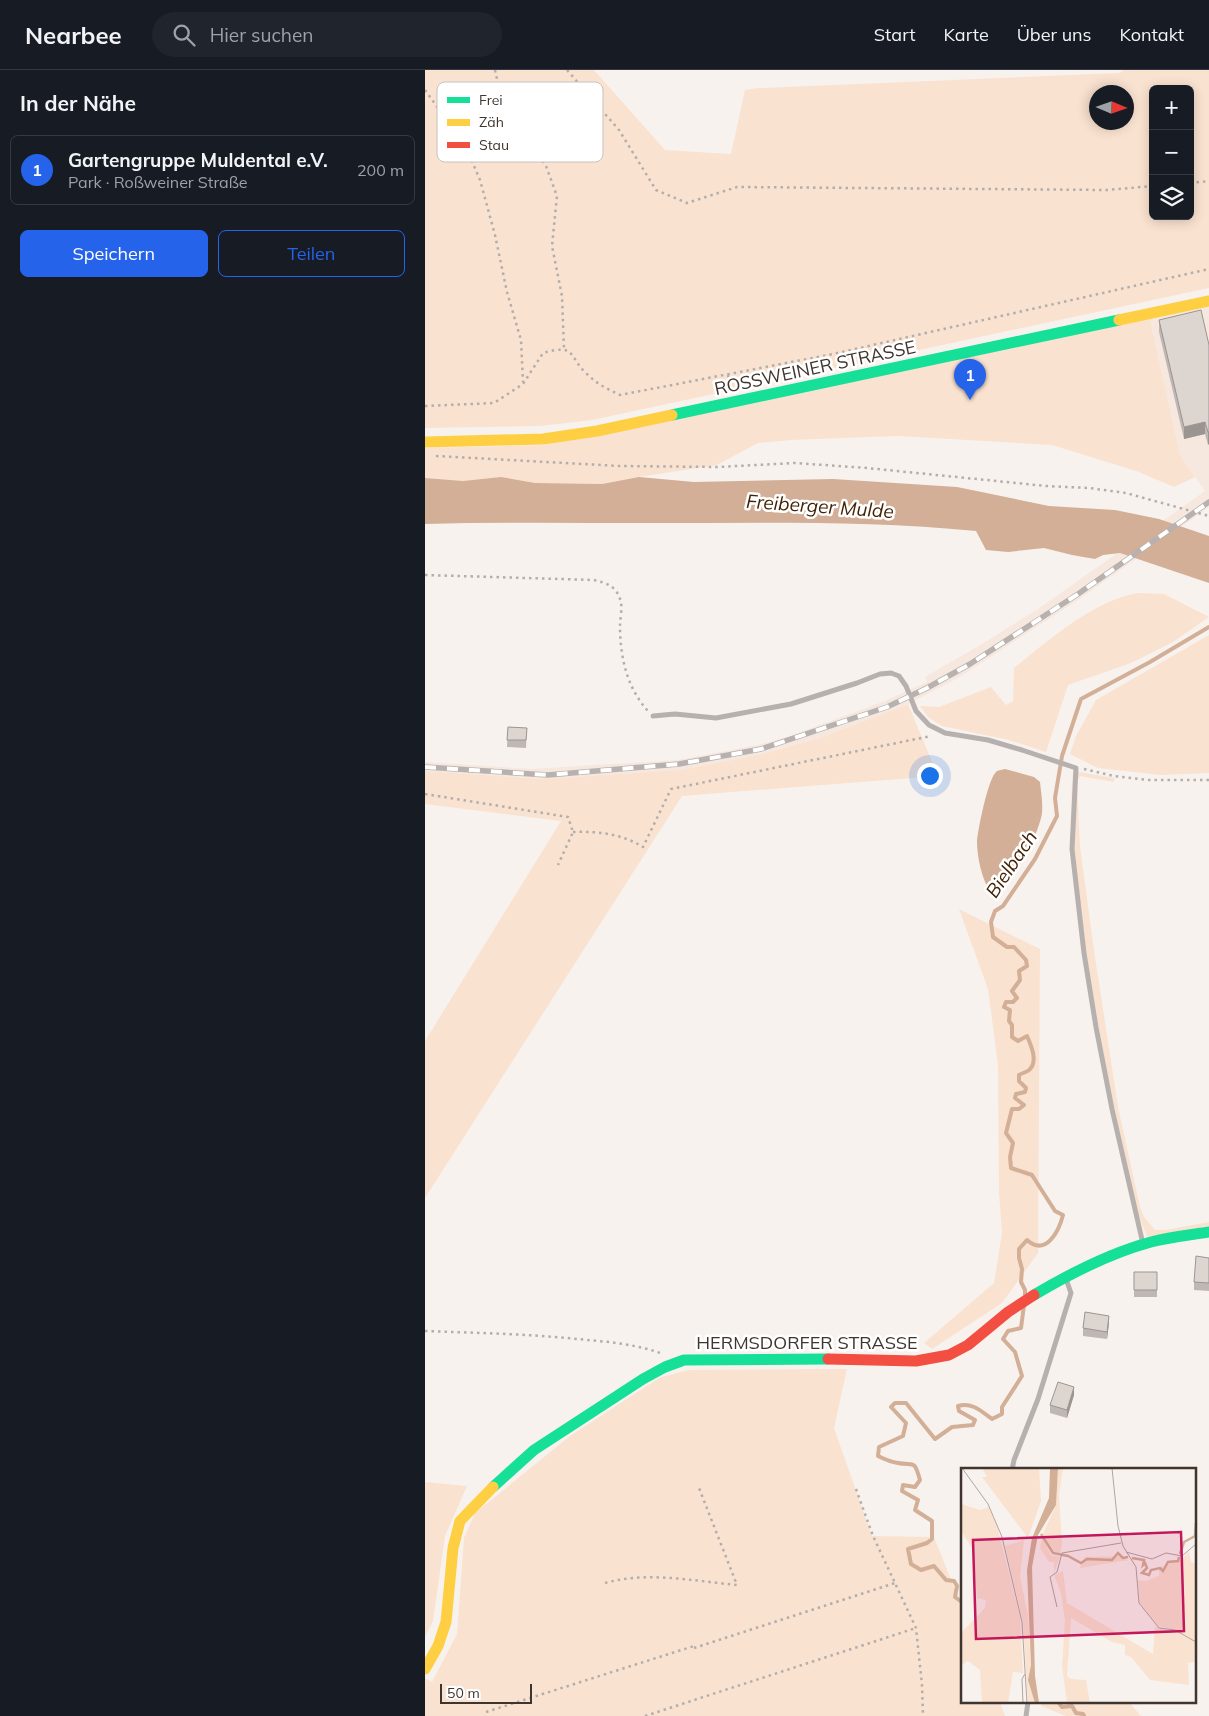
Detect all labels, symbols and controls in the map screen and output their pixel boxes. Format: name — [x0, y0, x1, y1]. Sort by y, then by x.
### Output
search box — [152, 12, 502, 57]
text: Nearbee — [25, 20, 122, 50]
icon: search — [170, 21, 198, 49]
text: Hier suchen — [210, 23, 313, 47]
text: Start — [874, 23, 915, 46]
text: Karte — [943, 23, 989, 46]
text: Über uns — [1017, 23, 1092, 46]
text: Kontakt — [1120, 23, 1184, 46]
legend — [437, 82, 603, 162]
north arrow — [1089, 85, 1134, 130]
map controls — [1149, 85, 1194, 220]
button: + — [1149, 85, 1194, 130]
text: In der Nähe — [20, 90, 136, 116]
text: Frei — [479, 91, 503, 109]
text: Zäh — [479, 113, 504, 131]
button: − — [1149, 130, 1194, 175]
text: Stau — [479, 136, 509, 154]
text: Gartengruppe Muldental e.V. — [68, 148, 328, 172]
text: 1 — [32, 160, 42, 180]
text: 200 m — [357, 160, 404, 180]
text: Park · Roßweiner Straße — [68, 172, 248, 192]
button: layers — [1149, 175, 1194, 220]
button: Speichern — [20, 230, 208, 277]
button: Teilen — [218, 230, 405, 277]
street label: ROSSWEINER STRASSE — [712, 335, 918, 400]
pin: 1 — [954, 359, 986, 400]
water label: Freiberger Mulde — [745, 489, 895, 523]
your location — [917, 763, 943, 789]
water label: Bielbach — [980, 826, 1042, 902]
street label: HERMSDORFER STRASSE — [696, 1331, 918, 1354]
inset map — [961, 1468, 1197, 1704]
scale bar — [440, 1681, 533, 1704]
text: 50 m — [447, 1684, 480, 1702]

